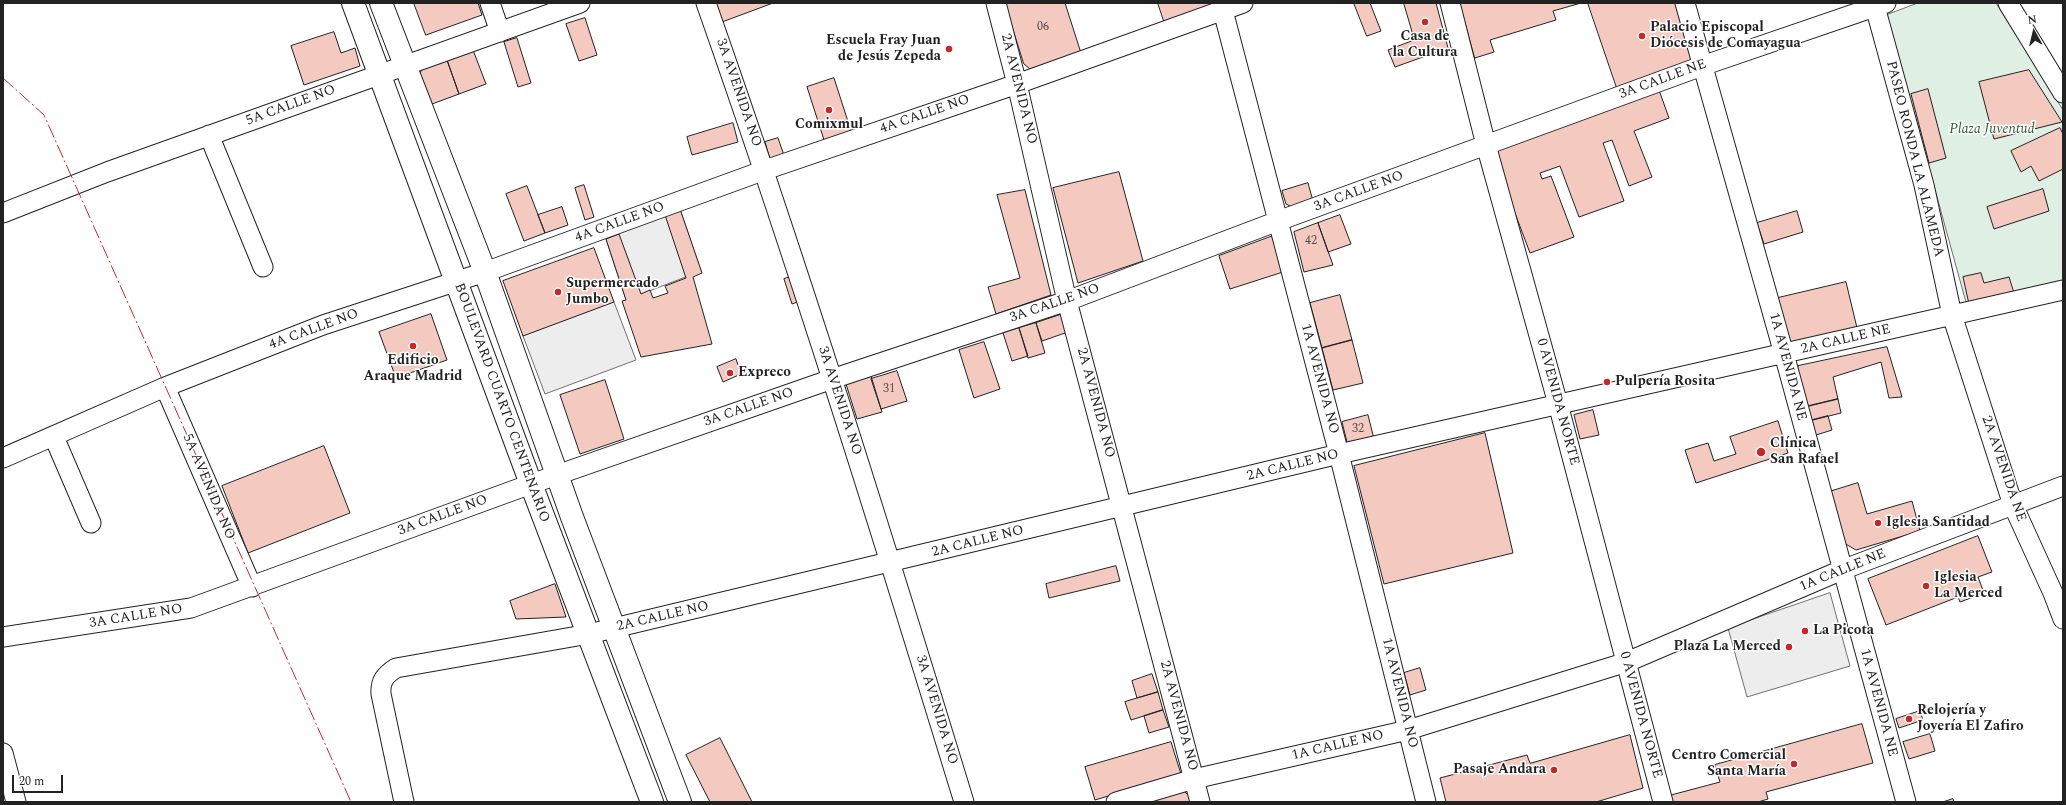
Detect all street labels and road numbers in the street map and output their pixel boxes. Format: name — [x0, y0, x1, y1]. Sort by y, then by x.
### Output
street label: 2A AVENIDA NO — [996, 32, 1040, 146]
street label: 3A AVENIDA NO — [712, 37, 764, 149]
street label: 3A CALLE NE — [1617, 56, 1709, 104]
street label: PASEO RONDA LA ALAMEDA — [1881, 59, 1947, 259]
street label: 5A CALLE NO — [244, 82, 338, 130]
street label: 4A CALLE NO — [878, 92, 972, 138]
street label: 3A CALLE NO — [1312, 168, 1406, 216]
street label: 4A CALLE NO — [573, 199, 667, 247]
street label: BOULEVARD CUARTO CENTENARIO — [450, 281, 552, 525]
street label: 3A CALLE NO — [1008, 281, 1102, 327]
street label: 4A CALLE NO — [267, 306, 361, 354]
street label: 1A AVENIDA NE — [1765, 311, 1809, 423]
street label: 1A AVENIDA NO — [1296, 322, 1342, 436]
street label: 2A CALLE NE — [1799, 322, 1893, 358]
street label: 0 AVENIDA NORTE — [1532, 337, 1582, 467]
street label: 3A AVENIDA NO — [814, 345, 864, 457]
street label: 2A AVENIDA NO — [1072, 346, 1118, 460]
street label: 3A CALLE NO — [702, 385, 796, 431]
street label: 2A AVENIDA NE — [1977, 414, 2029, 524]
street label: 5A AVENIDA NO — [178, 432, 238, 542]
street label: 2A CALLE NO — [1245, 446, 1341, 486]
street label: 3A CALLE NO — [396, 492, 490, 540]
street label: 2A CALLE NO — [930, 522, 1026, 562]
street label: 1A CALLE NE — [1797, 546, 1889, 596]
street label: 2A CALLE NO — [615, 598, 711, 636]
street label: 3A CALLE NO — [88, 601, 184, 633]
street label: 1A AVENIDA NO — [1377, 636, 1421, 750]
street label: 1A AVENIDA NE — [1856, 647, 1900, 759]
street label: 0 AVENIDA NORTE — [1615, 650, 1665, 780]
street label: 3A AVENIDA NO — [911, 653, 961, 767]
street label: 2A AVENIDA NO — [1155, 659, 1201, 773]
street label: 1A CALLE NO — [1290, 727, 1386, 765]

